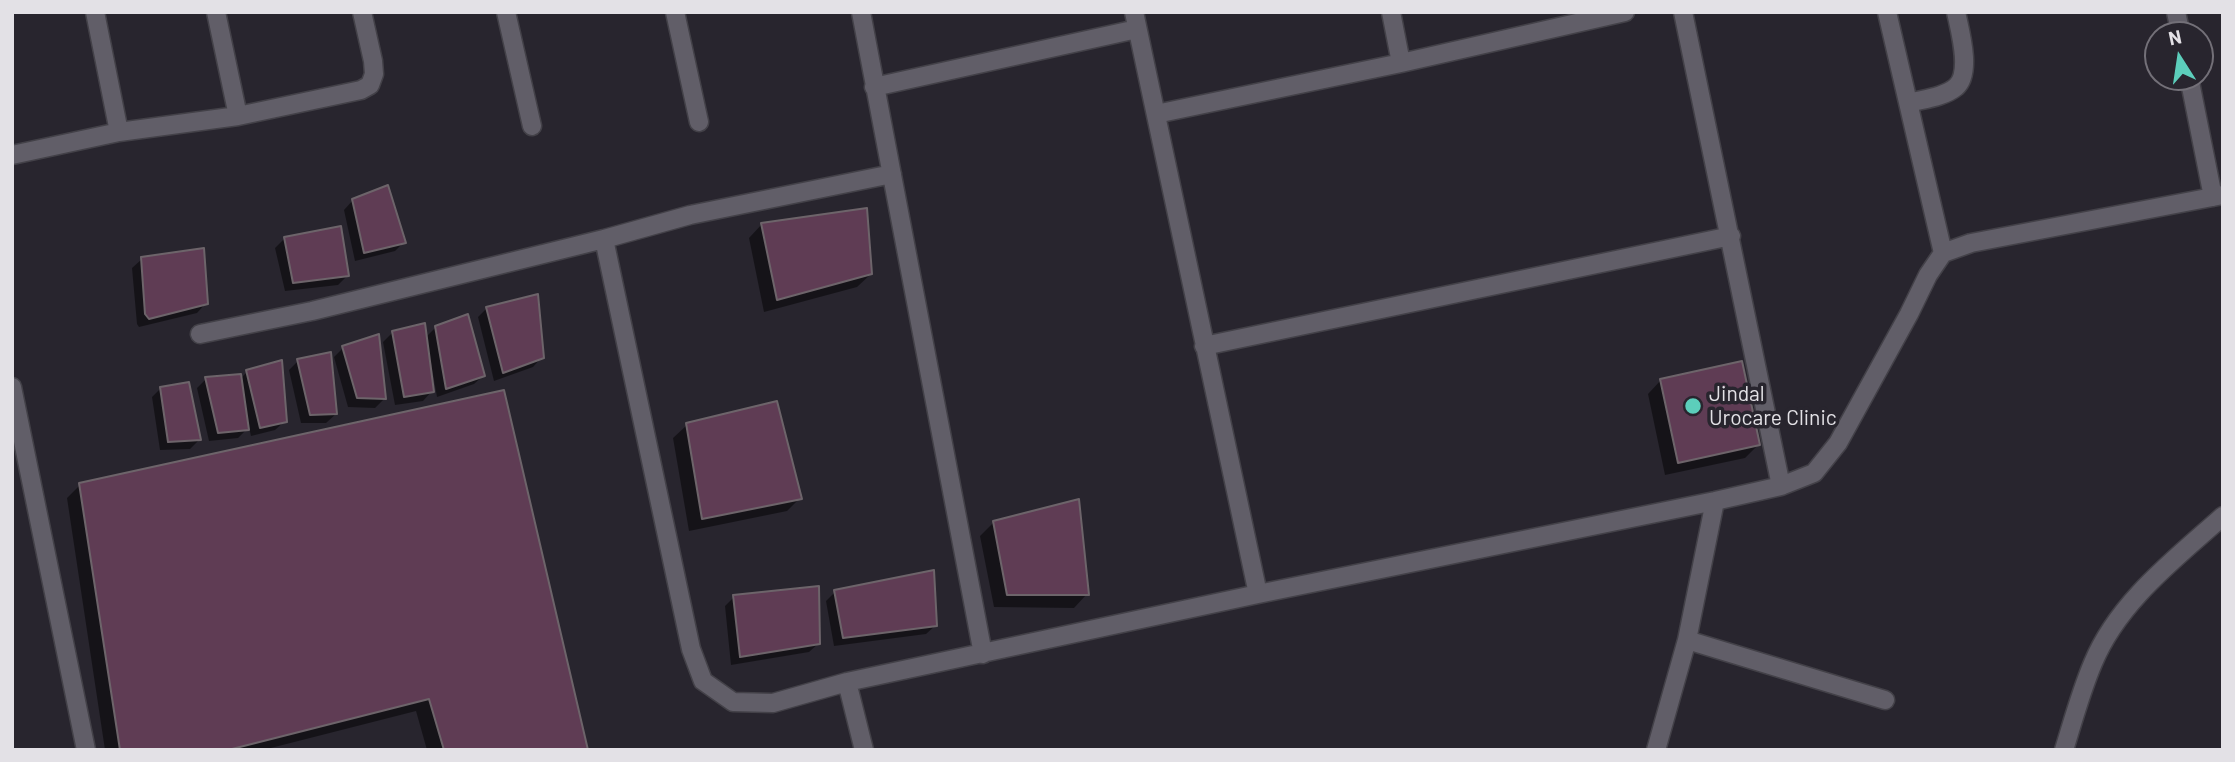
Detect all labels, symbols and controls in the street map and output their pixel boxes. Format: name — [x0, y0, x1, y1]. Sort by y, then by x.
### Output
north arrow — [2144, 21, 2214, 91]
text: N — [2166, 24, 2184, 49]
place label: Jindal Urocare Clinic — [1709, 381, 1837, 431]
marker: Jindal Urocare Clinic — [1683, 396, 1703, 416]

